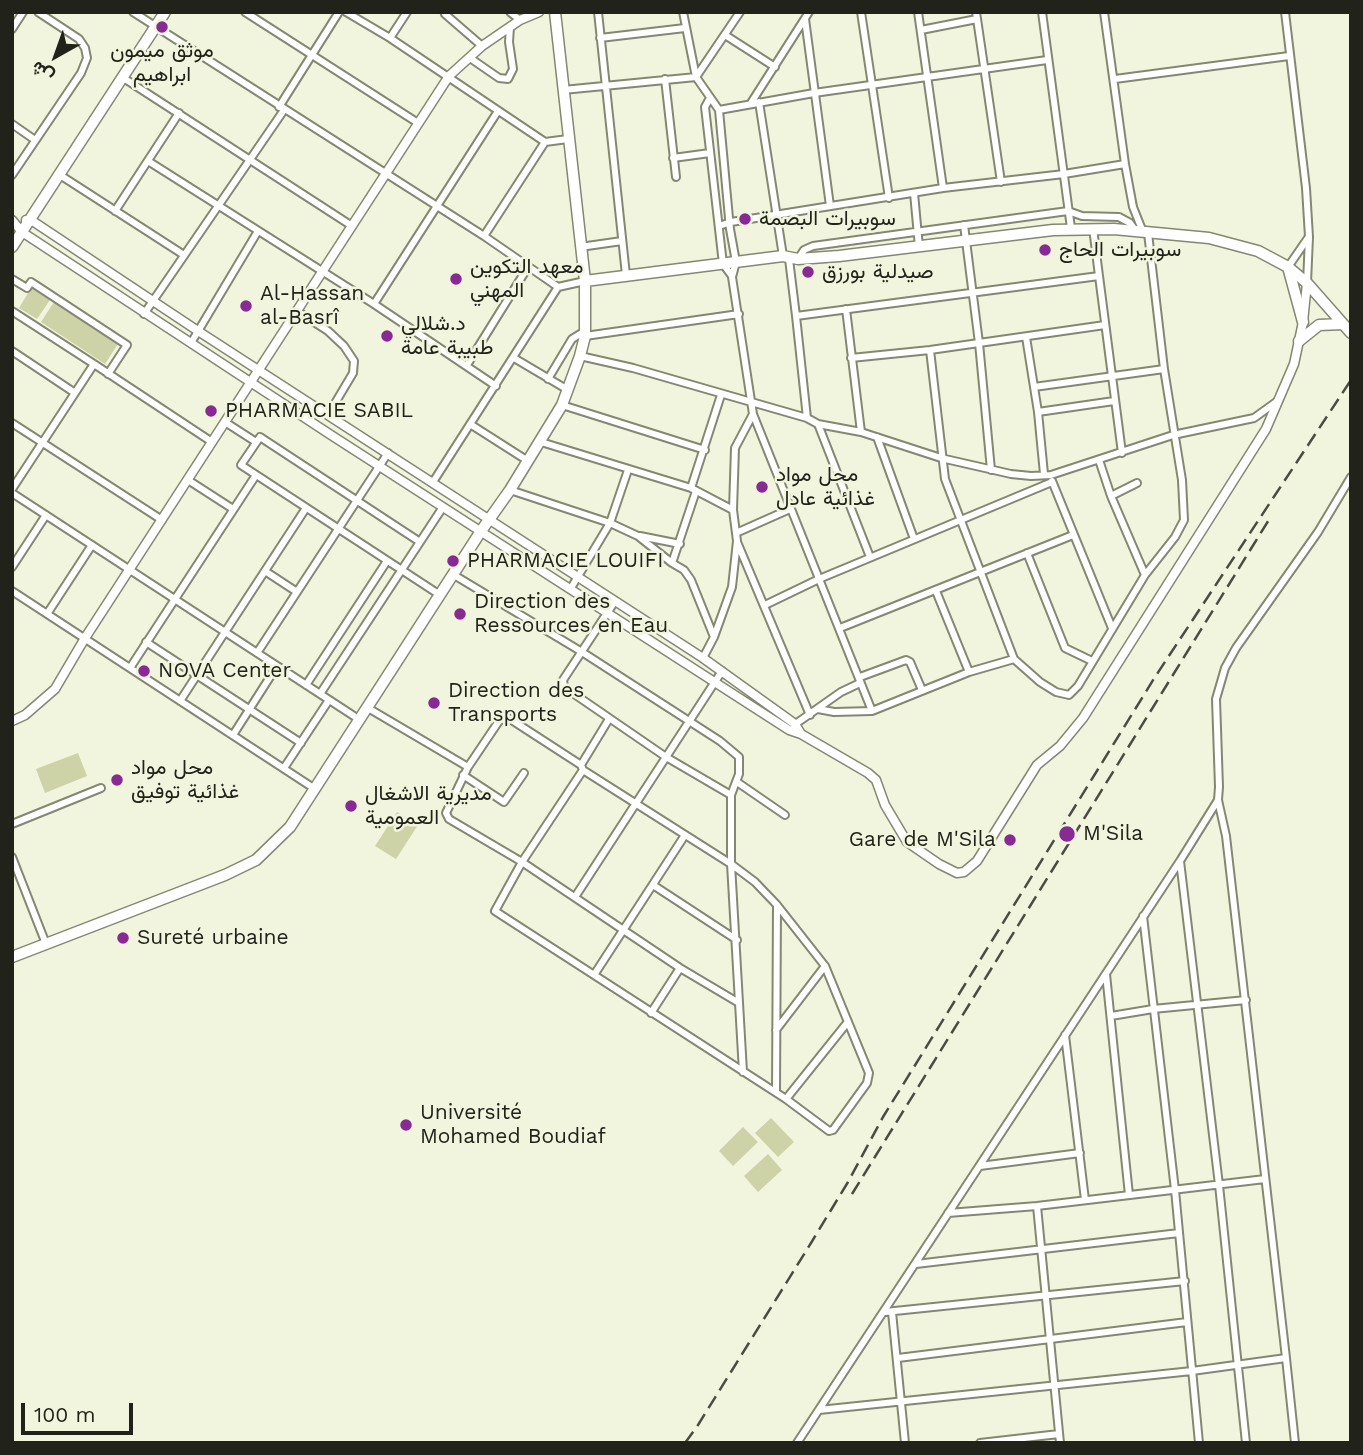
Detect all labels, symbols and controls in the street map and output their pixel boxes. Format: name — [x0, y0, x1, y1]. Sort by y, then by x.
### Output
marker: موثق ميمون ابراهيم — [154, 19, 170, 35]
north arrow — [21, 21, 91, 91]
place label: موثق ميمون ابراهيم — [110, 38, 214, 88]
text: ش — [26, 56, 58, 89]
place label: سوبيرات البصمة — [759, 206, 896, 232]
marker: سوبيرات البصمة — [737, 211, 753, 227]
place label: سوبيرات الحاج — [1059, 237, 1181, 263]
marker: سوبيرات الحاج — [1037, 242, 1053, 258]
place label: معهد التكوين المهني — [470, 254, 583, 304]
place label: صيدلية بورزق — [822, 259, 934, 285]
marker: صيدلية بورزق — [800, 264, 816, 280]
marker: معهد التكوين المهني — [448, 271, 464, 287]
place label: Al-Hassan al-Basrî — [260, 281, 364, 331]
marker: Al-Hassan al-Basrî — [238, 298, 254, 314]
place label: د.شلالي طبيبة عامة — [401, 311, 493, 361]
marker: د.شلالي طبيبة عامة — [379, 328, 395, 344]
place label: PHARMACIE SABIL — [225, 398, 413, 424]
marker: PHARMACIE SABIL — [203, 403, 219, 419]
place label: محل مواد غذائية عادل — [776, 462, 875, 512]
marker: محل مواد غذائية عادل — [754, 479, 770, 495]
place label: PHARMACIE LOUIFI — [467, 548, 663, 574]
marker: PHARMACIE LOUIFI — [445, 553, 461, 569]
place label: Direction des Ressources en Eau — [474, 589, 668, 639]
marker: Direction des Ressources en Eau — [452, 606, 468, 622]
place label: NOVA Center — [158, 658, 291, 684]
marker: NOVA Center — [136, 663, 152, 679]
place label: Direction des Transports — [448, 678, 584, 728]
marker: Direction des Transports — [426, 695, 442, 711]
place label: محل مواد غذائية توفيق — [131, 755, 239, 805]
marker: محل مواد غذائية توفيق — [109, 772, 125, 788]
place label: مديرية الاشغال العمومية — [365, 781, 492, 831]
marker: مديرية الاشغال العمومية — [343, 798, 359, 814]
place label: M'Sila — [1083, 821, 1143, 847]
marker: M'Sila — [1057, 824, 1077, 844]
place label: Gare de M'Sila — [849, 827, 996, 853]
marker: Gare de M'Sila — [1002, 832, 1018, 848]
place label: Sureté urbaine — [137, 925, 289, 951]
marker: Sureté urbaine — [115, 930, 131, 946]
place label: Université Mohamed Boudiaf — [420, 1100, 606, 1150]
marker: Université Mohamed Boudiaf — [398, 1117, 414, 1133]
scale bar — [24, 1388, 136, 1432]
text: 100 m — [34, 1402, 96, 1427]

